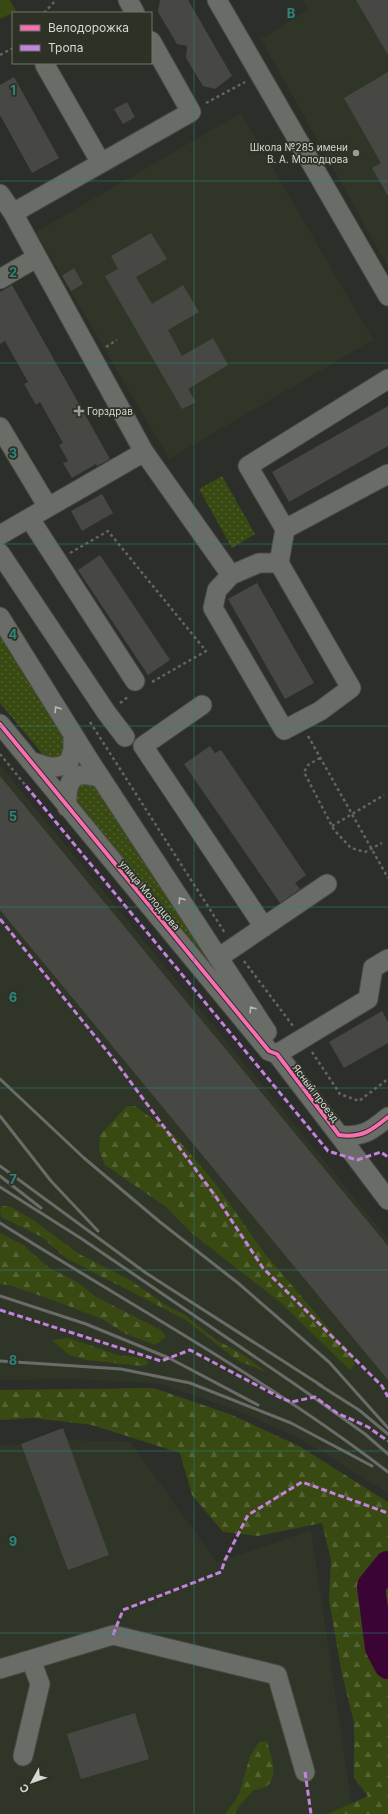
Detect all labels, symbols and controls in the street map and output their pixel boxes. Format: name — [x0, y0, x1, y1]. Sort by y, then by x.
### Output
text: B — [287, 5, 296, 21]
legend — [12, 12, 152, 64]
text: Велодорожка — [48, 20, 129, 35]
text: Тропа — [48, 40, 83, 55]
text: 1 — [10, 82, 16, 98]
place label: Школа №285 имени В. А. Молодцова — [250, 141, 348, 165]
marker: Школа №285 имени В. А. Молодцова — [351, 148, 361, 158]
text: 2 — [9, 264, 17, 280]
place label: Горздрав — [87, 405, 133, 417]
marker: Горздрав — [74, 406, 84, 416]
text: 3 — [9, 445, 17, 461]
text: 4 — [9, 626, 18, 642]
one-way arrow — [54, 706, 62, 713]
text: 5 — [9, 808, 17, 824]
street label: улица Молодцова — [117, 858, 183, 932]
one-way arrow — [178, 897, 185, 904]
text: 6 — [9, 989, 17, 1005]
one-way arrow — [249, 1006, 257, 1013]
street label: Ясный проезд — [290, 1062, 342, 1124]
text: 7 — [9, 1171, 17, 1187]
text: 8 — [9, 1352, 17, 1368]
text: 9 — [9, 1533, 17, 1549]
north arrow — [12, 1762, 52, 1802]
text: С — [16, 1781, 32, 1796]

